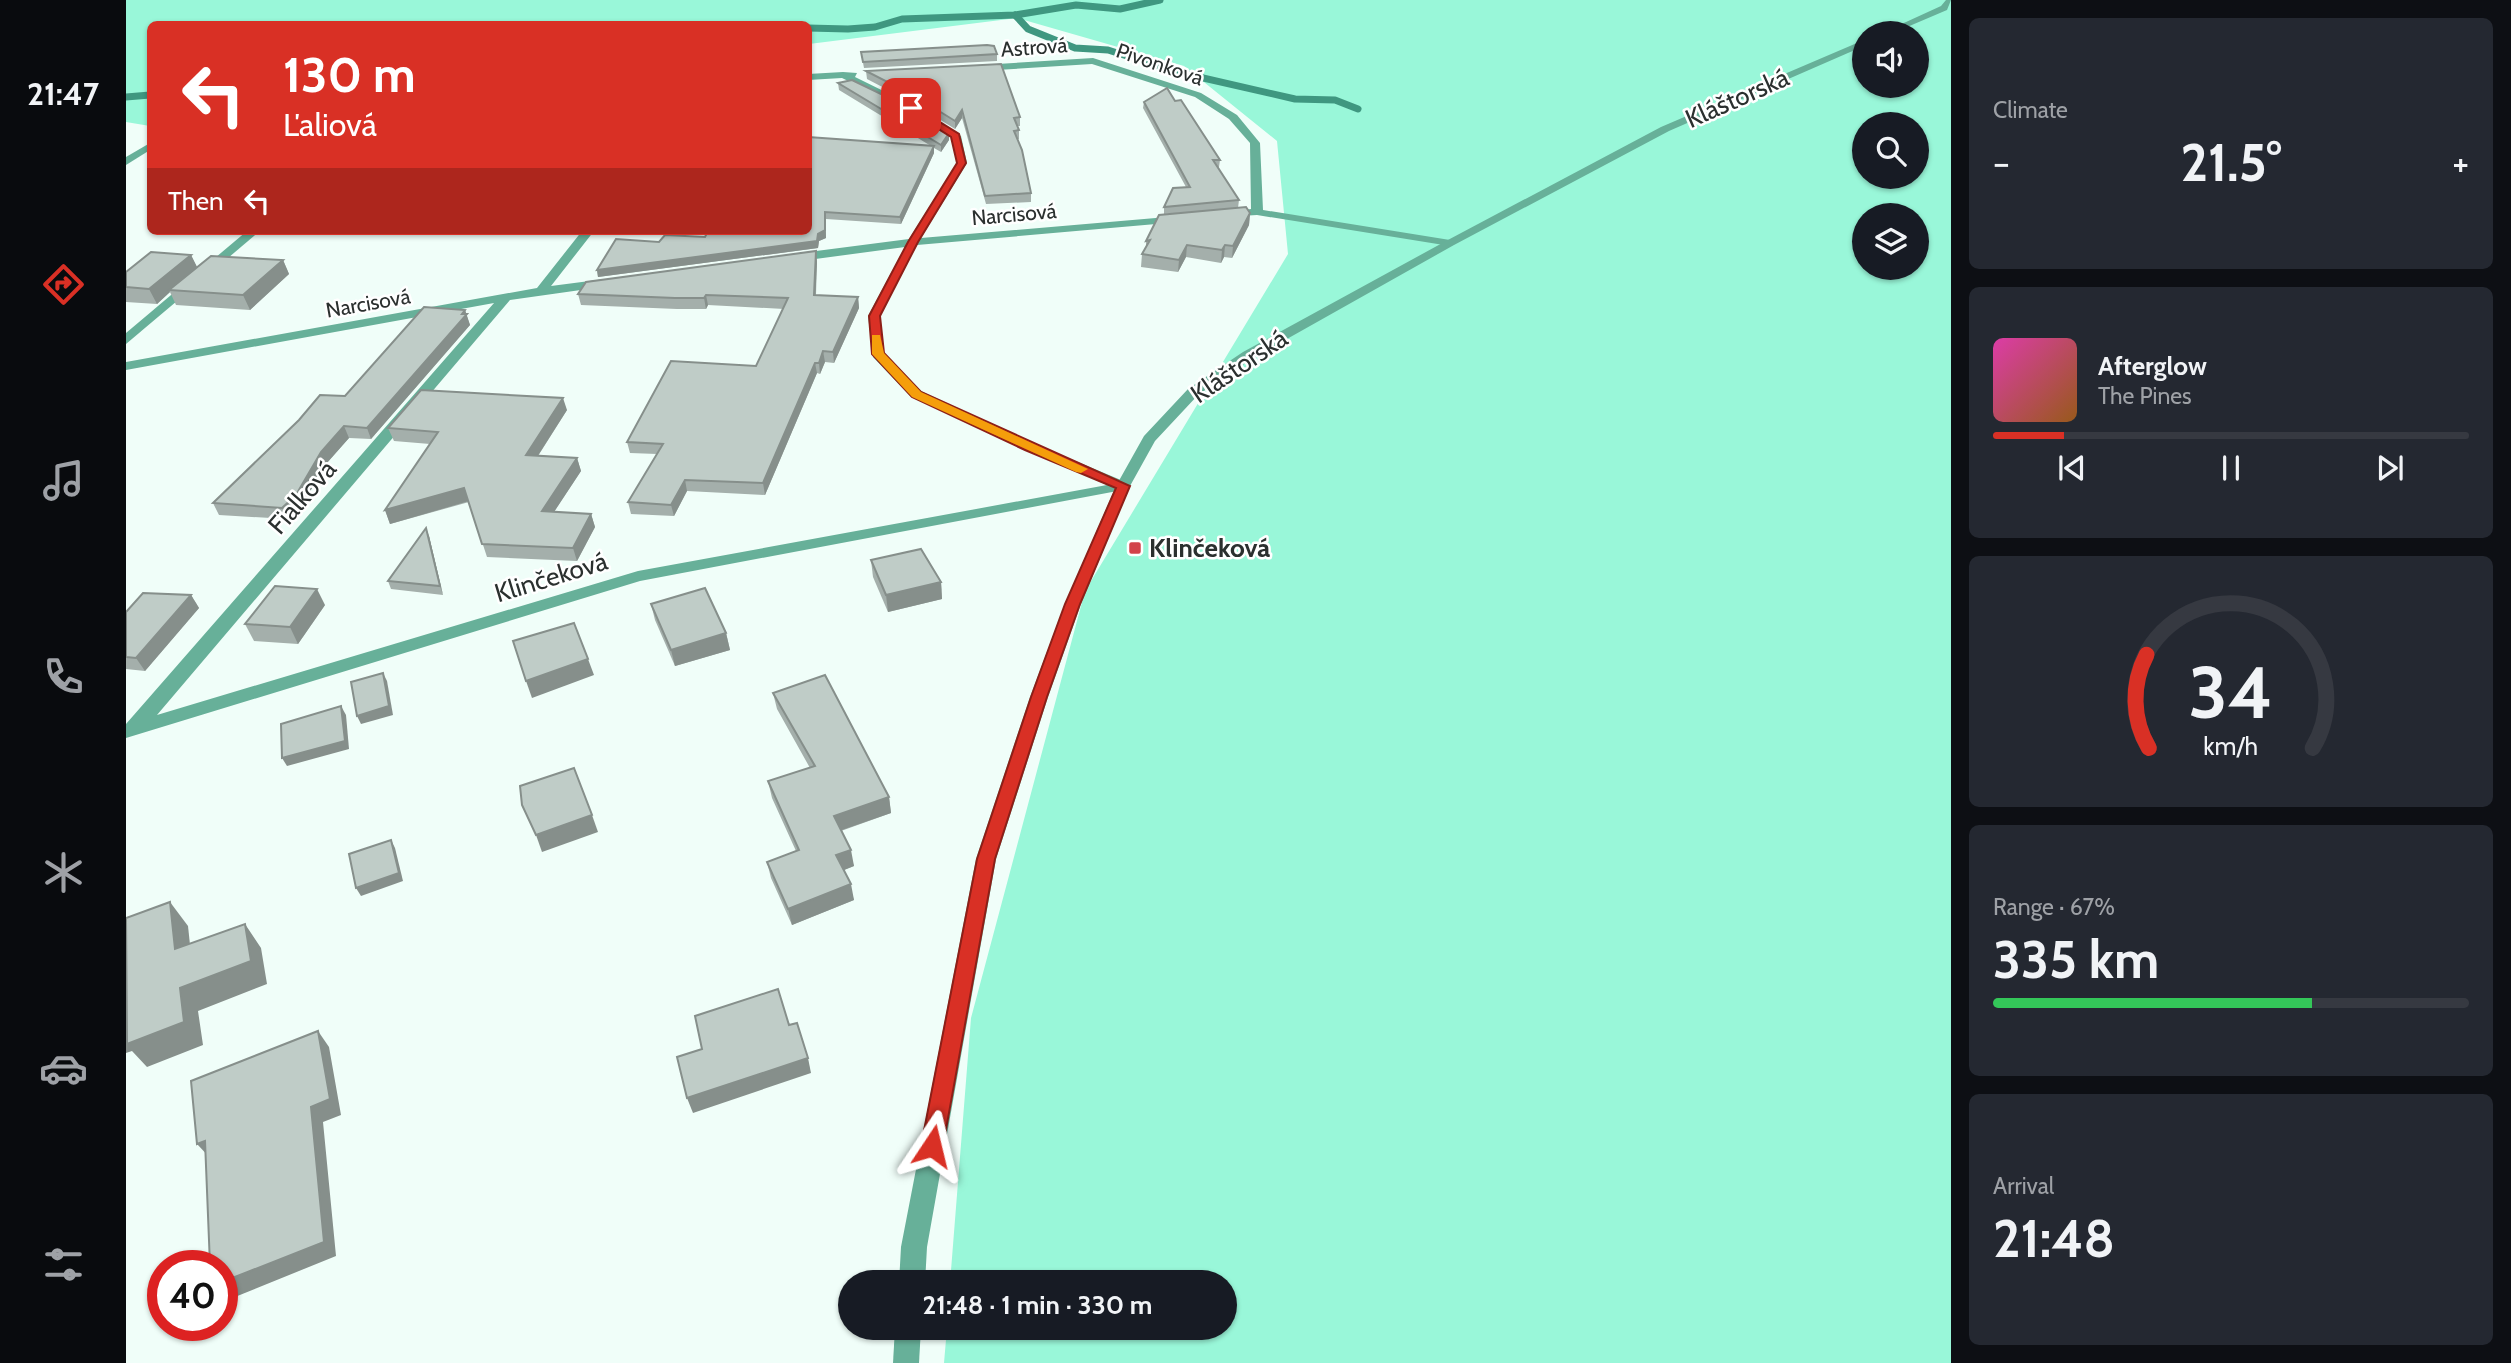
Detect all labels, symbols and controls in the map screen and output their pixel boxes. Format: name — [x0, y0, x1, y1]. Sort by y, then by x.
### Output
map controls — [1852, 21, 1929, 280]
button: sound — [1852, 21, 1929, 98]
street label: Astrová — [1000, 32, 1068, 62]
street label: Pivonková — [1113, 37, 1207, 91]
text: 130 m — [283, 45, 416, 104]
icon: left — [168, 49, 259, 140]
street label: Kláštorská — [1680, 61, 1794, 135]
text: 21:47 — [27, 74, 99, 113]
pin — [881, 78, 941, 138]
icon: arrive — [892, 89, 930, 127]
text: Climate — [1993, 96, 2068, 124]
text: Ľaliová — [283, 105, 377, 144]
button: search — [1852, 112, 1929, 189]
text: 21.5° — [2180, 131, 2282, 194]
text: − — [1993, 139, 2010, 186]
text: + — [2452, 139, 2469, 186]
icon: left — [238, 182, 276, 220]
text: Then — [168, 185, 224, 217]
street label: Narcisová — [970, 198, 1058, 230]
button: layers — [1852, 203, 1929, 280]
icon: directions — [39, 260, 88, 309]
street label: Narcisová — [324, 283, 412, 323]
street label: Kláštorská — [1184, 322, 1294, 410]
text: Afterglow — [2098, 350, 2207, 382]
text: The Pines — [2098, 382, 2192, 410]
icon: previous — [2053, 449, 2091, 487]
icon: pause — [2212, 449, 2250, 487]
icon: next — [2371, 449, 2409, 487]
street label: Fialková — [261, 453, 343, 541]
icon: music — [39, 456, 88, 505]
place label: Klinčeková — [1149, 532, 1270, 564]
marker: Klinčeková — [1127, 540, 1143, 556]
street label: Klinčeková — [491, 545, 612, 609]
text: 34 — [2189, 648, 2273, 736]
icon: phone — [39, 652, 88, 701]
text: km/h — [2204, 730, 2258, 760]
icon: climate — [39, 848, 88, 897]
text: Range · 67% — [1993, 893, 2115, 921]
text: 335 km — [1993, 928, 2159, 991]
icon: car — [39, 1044, 88, 1093]
position arrow — [895, 1109, 969, 1183]
text: Arrival — [1993, 1172, 2054, 1200]
text: 21:48 — [1993, 1207, 2115, 1270]
icon: filters — [39, 1240, 88, 1289]
speed limit sign: 40 — [147, 1250, 238, 1341]
text: 21:48 · 1 min · 330 m — [923, 1289, 1152, 1321]

